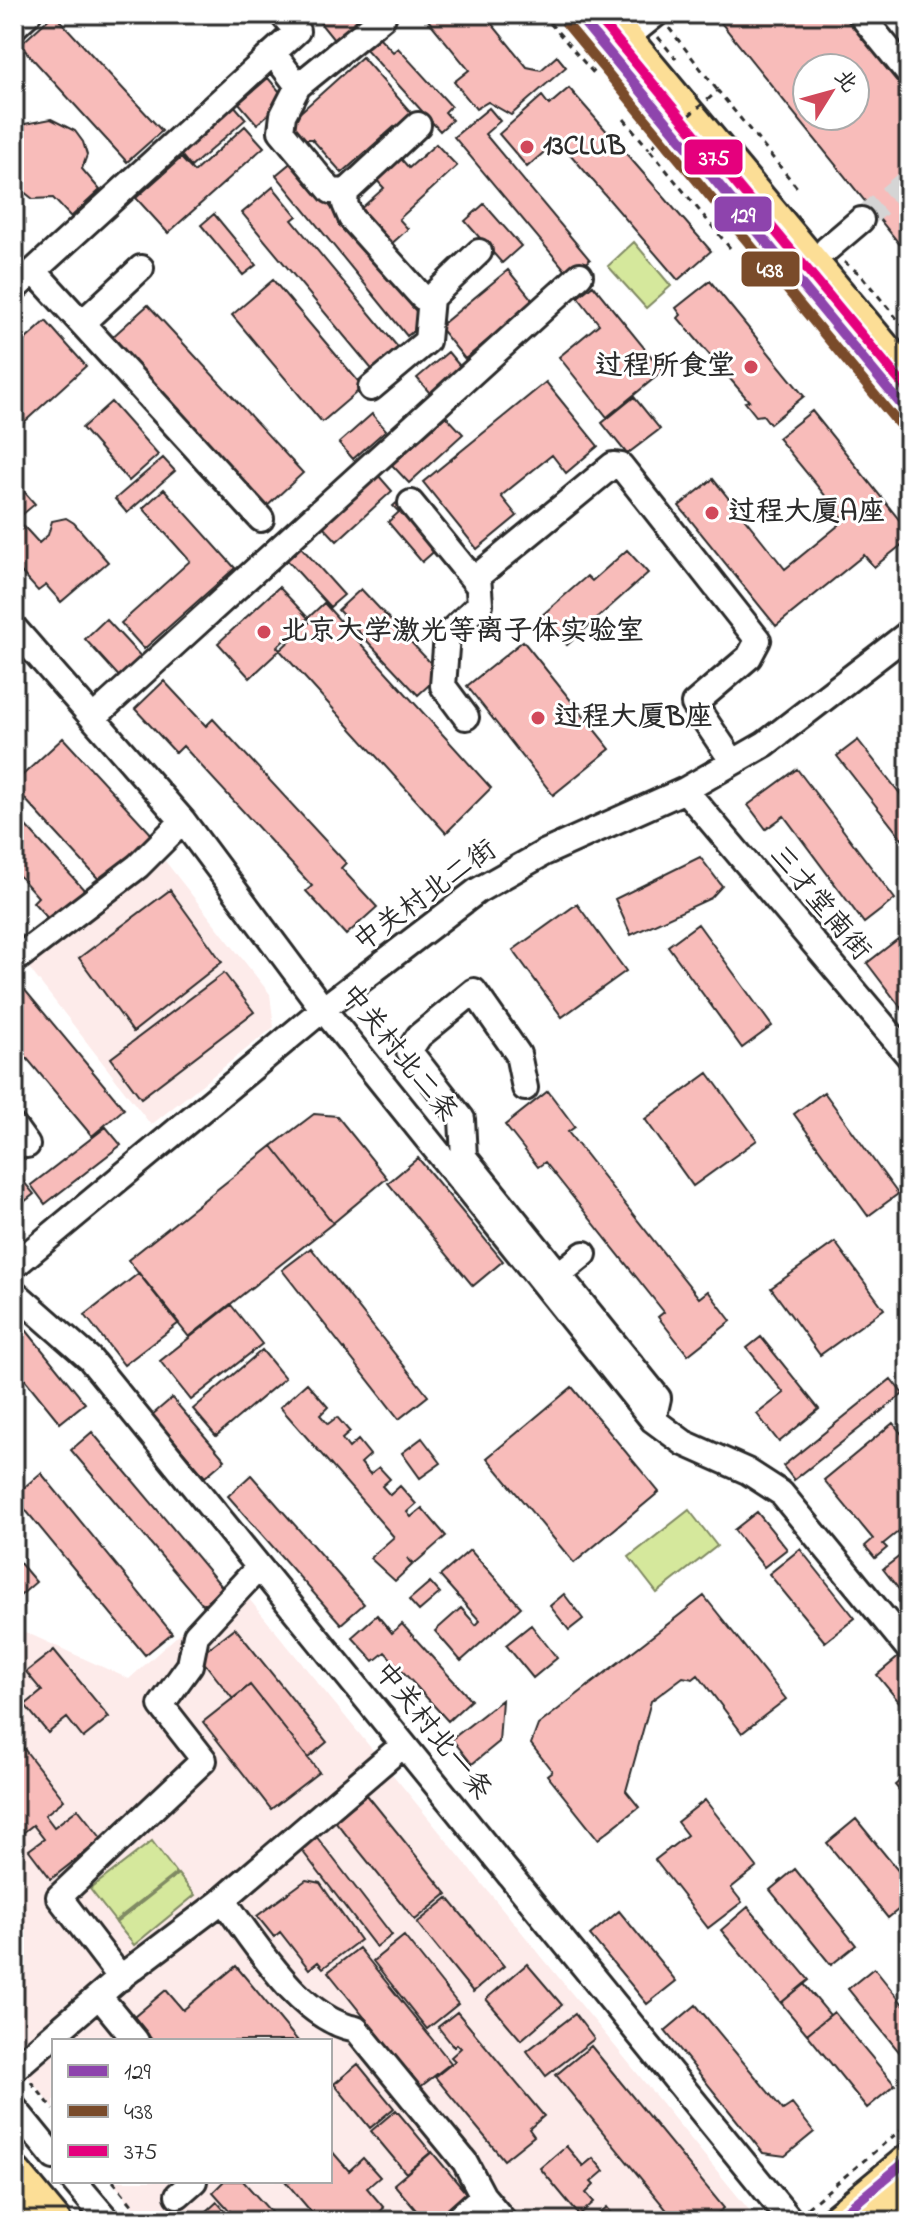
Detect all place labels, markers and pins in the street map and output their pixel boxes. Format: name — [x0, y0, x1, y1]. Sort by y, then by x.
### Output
place label: 13CLUB — [543, 127, 626, 168]
marker: 13CLUB — [518, 138, 536, 156]
place label: 过程所食堂 — [595, 347, 735, 388]
marker: 过程所食堂 — [742, 358, 760, 376]
place label: 过程大厦A座 — [728, 493, 885, 534]
marker: 过程大厦A座 — [703, 504, 721, 522]
place label: 北京大学激光等离子体实验室 — [280, 612, 644, 653]
marker: 北京大学激光等离子体实验室 — [255, 623, 273, 641]
place label: 过程大厦B座 — [554, 698, 713, 739]
marker: 过程大厦B座 — [529, 709, 547, 727]

